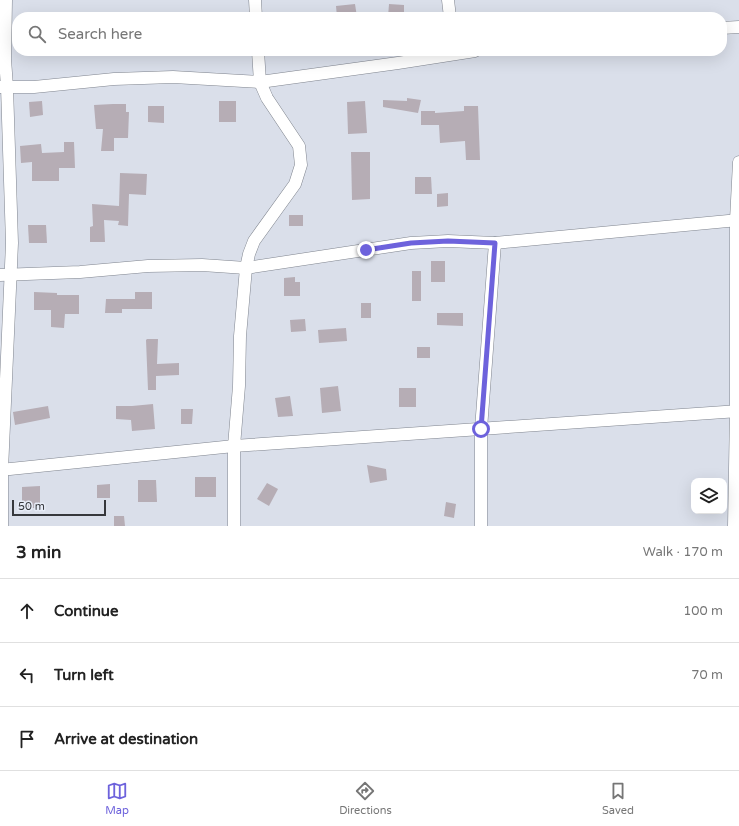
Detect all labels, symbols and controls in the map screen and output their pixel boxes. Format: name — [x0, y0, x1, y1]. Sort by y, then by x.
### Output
search box — [12, 12, 727, 56]
icon: search — [26, 23, 48, 45]
text: Search here — [58, 25, 142, 43]
route end — [357, 241, 375, 259]
route start — [472, 420, 490, 438]
map controls — [691, 478, 727, 514]
button: layers — [691, 478, 727, 514]
scale bar — [12, 498, 106, 517]
text: 50 m — [18, 500, 45, 513]
text: 3 min — [16, 542, 61, 563]
text: Walk · 170 m — [643, 544, 723, 560]
icon: ahead — [16, 600, 38, 622]
text: Continue — [54, 602, 118, 620]
text: 100 m — [683, 603, 723, 619]
icon: left — [16, 664, 38, 686]
text: Turn left — [54, 666, 114, 684]
text: 70 m — [691, 667, 723, 683]
icon: arrive — [16, 728, 38, 750]
text: Arrive at destination — [54, 730, 198, 748]
tab: Map — [105, 780, 129, 817]
tab: Directions — [339, 780, 392, 817]
tab: Saved — [602, 780, 634, 817]

